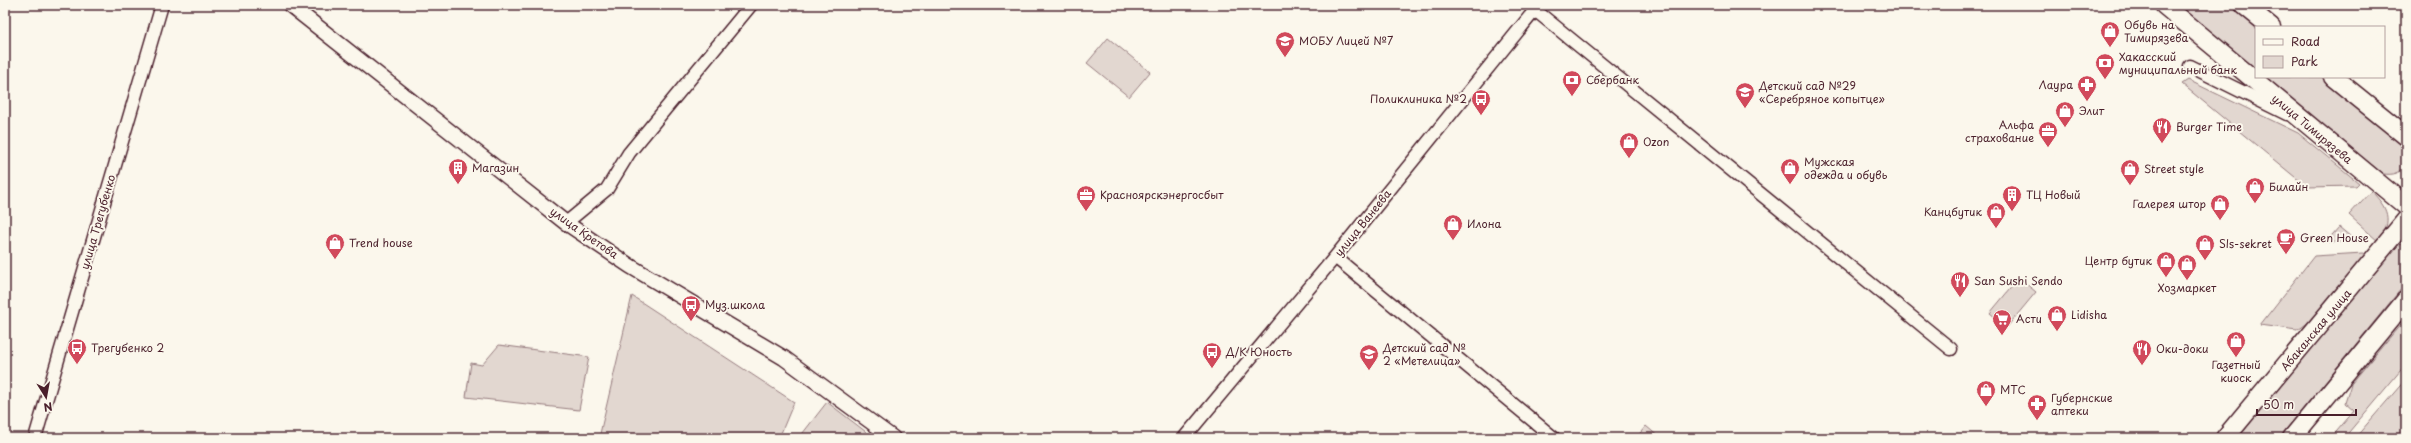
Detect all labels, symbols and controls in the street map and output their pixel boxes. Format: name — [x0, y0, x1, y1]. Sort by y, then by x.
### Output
place label: Обувь на Тимирязева — [2124, 16, 2189, 46]
shop icon: Обувь на Тимирязева — [2099, 20, 2121, 48]
legend — [2255, 26, 2385, 78]
school or university icon: МОБУ Лицей №7 — [1274, 30, 1296, 58]
place label: МОБУ Лицей №7 — [1299, 32, 1393, 49]
text: Road — [2291, 32, 2320, 50]
place label: Хакасский муниципальный банк — [2119, 48, 2237, 78]
bank icon: Хакасский муниципальный банк — [2094, 52, 2116, 80]
text: Park — [2291, 52, 2318, 70]
bank icon: Сбербанк — [1561, 69, 1583, 97]
place label: Сбербанк — [1586, 71, 1640, 88]
pharmacy icon: Лаура — [2076, 74, 2098, 102]
place label: Лаура — [2039, 76, 2073, 93]
place label: Детский сад №29 «Серебряное копытце» — [1758, 77, 1885, 107]
school or university icon: Детский сад №29 «Серебряное копытце» — [1734, 81, 1756, 109]
bus stop icon: Поликлиника №2 — [1470, 88, 1492, 116]
place label: Поликлиника №2 — [1370, 90, 1467, 107]
street label: улица Тимирязева — [2268, 90, 2356, 168]
shop icon: Элит — [2054, 100, 2076, 128]
place label: Элит — [2079, 102, 2105, 119]
place label: Альфа страхование — [1965, 116, 2034, 146]
restaurant icon: Burger Time — [2151, 116, 2173, 144]
place label: Burger Time — [2176, 118, 2242, 135]
office icon: Альфа страхование — [2037, 120, 2059, 148]
shop icon: Ozon — [1618, 131, 1640, 159]
place label: Ozon — [1643, 133, 1669, 150]
place label: Мужская одежда и обувь — [1804, 153, 1888, 183]
building icon: Магазин — [447, 157, 469, 185]
shop icon: Мужская одежда и обувь — [1779, 157, 1801, 185]
shop icon: Street style — [2119, 158, 2141, 186]
place label: Магазин — [472, 159, 519, 176]
place label: Street style — [2144, 160, 2204, 177]
street label: улица Трегубенко — [76, 172, 119, 271]
shop icon: Билайн — [2244, 176, 2266, 204]
place label: Билайн — [2269, 178, 2309, 195]
office icon: Красноярскэнергосбыт — [1075, 184, 1097, 212]
building icon: ТЦ Новый — [2001, 184, 2023, 212]
street label: улица Ванеева — [1330, 185, 1395, 260]
place label: Красноярскэнергосбыт — [1100, 186, 1224, 203]
place label: ТЦ Новый — [2026, 186, 2080, 203]
shop icon: Галерея штор — [2209, 193, 2231, 221]
place label: Галерея штор — [2133, 195, 2206, 212]
shop icon: Канцбутик — [1985, 201, 2007, 229]
street label: улица Кретова — [547, 203, 622, 263]
place label: Канцбутик — [1924, 203, 1982, 220]
shop icon: Илона — [1442, 213, 1464, 241]
place label: Илона — [1467, 215, 1501, 232]
cafe icon: Green House — [2275, 227, 2297, 255]
place label: Green House — [2300, 229, 2369, 246]
shop icon: Trend house — [324, 232, 346, 260]
shop icon: Sls-sekret — [2194, 233, 2216, 261]
place label: Trend house — [349, 234, 413, 251]
place label: Sls-sekret — [2219, 235, 2272, 252]
shop icon: Центр бутик — [2155, 250, 2177, 278]
place label: Центр бутик — [2085, 252, 2152, 269]
shop icon: Хозмаркет — [2176, 253, 2198, 281]
restaurant icon: San Sushi Sendo — [1949, 270, 1971, 298]
place label: San Sushi Sendo — [1974, 272, 2063, 289]
place label: Хозмаркет — [2158, 279, 2217, 296]
street label: Абаканская улица — [2276, 285, 2355, 374]
bus stop icon: Муз.школа — [680, 294, 702, 322]
place label: Муз.школа — [705, 296, 765, 313]
shop icon: Lidisha — [2046, 304, 2068, 332]
place label: Lidisha — [2071, 306, 2107, 323]
supermarket icon: Асти — [1991, 308, 2013, 336]
place label: Асти — [2016, 310, 2042, 327]
shop icon: Газетный киоск — [2225, 330, 2247, 358]
bus stop icon: Трегубенко 2 — [66, 337, 88, 365]
restaurant icon: Оки-доки — [2131, 338, 2153, 366]
place label: Трегубенко 2 — [91, 339, 165, 356]
place label: Детский сад № 2 «Метелица» — [1382, 339, 1466, 369]
place label: Оки-доки — [2156, 340, 2209, 357]
bus stop icon: Д/К Юность — [1201, 341, 1223, 369]
place label: Д/К Юность — [1225, 343, 1293, 360]
school or university icon: Детский сад № 2 «Метелица» — [1358, 343, 1380, 371]
place label: Газетный киоск — [2211, 356, 2261, 386]
north arrow — [26, 377, 66, 417]
shop icon: МТС — [1975, 379, 1997, 407]
place label: МТС — [2000, 381, 2026, 398]
place label: Губернские аптеки — [2051, 389, 2113, 419]
scale bar — [2257, 391, 2356, 417]
pharmacy icon: Губернские аптеки — [2026, 393, 2048, 421]
text: 50 m — [2263, 395, 2294, 413]
text: N — [42, 398, 54, 417]

